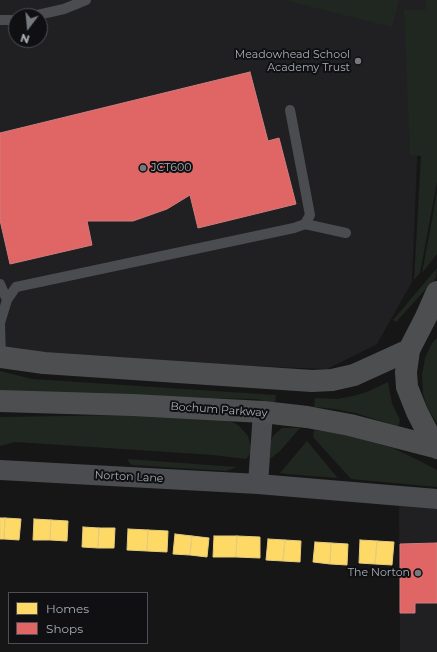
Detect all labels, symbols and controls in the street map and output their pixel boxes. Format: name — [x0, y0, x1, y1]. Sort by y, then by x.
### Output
north arrow — [8, 8, 48, 48]
text: N — [19, 31, 31, 47]
place label: Meadowhead School Academy Trust — [235, 48, 350, 74]
marker: Meadowhead School Academy Trust — [353, 56, 363, 66]
place label: JCT600 — [151, 161, 192, 175]
marker: JCT600 — [138, 163, 148, 173]
street label: Bochum Parkway — [170, 400, 268, 420]
street label: Norton Lane — [94, 469, 164, 485]
place label: The Norton — [348, 566, 410, 580]
marker: The Norton — [413, 568, 423, 578]
legend — [8, 592, 148, 644]
text: Homes — [46, 601, 89, 616]
text: Shops — [46, 621, 83, 636]

